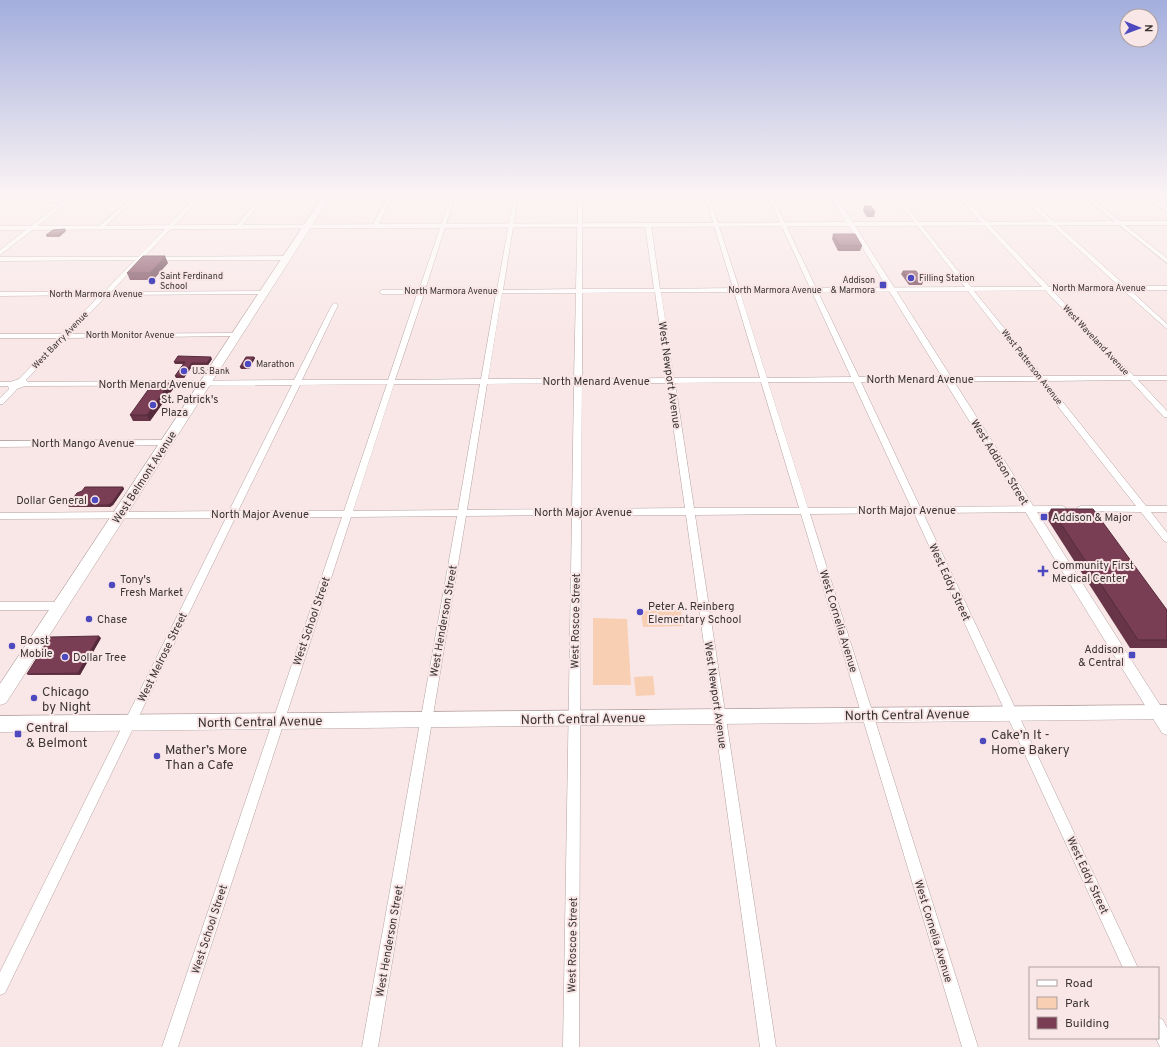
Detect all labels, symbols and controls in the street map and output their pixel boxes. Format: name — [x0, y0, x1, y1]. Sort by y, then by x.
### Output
north arrow — [1119, 8, 1159, 48]
text: N — [1141, 24, 1155, 32]
place label: Saint Ferdinand School — [160, 271, 223, 292]
marker: Filling Station — [906, 273, 916, 283]
place label: Filling Station — [919, 273, 975, 284]
place label: Addison & Marmora — [831, 275, 875, 296]
marker: Saint Ferdinand School — [147, 276, 157, 286]
marker: Addison & Marmora — [878, 280, 888, 290]
street label: North Marmora Avenue — [1052, 283, 1146, 294]
street label: North Marmora Avenue — [728, 285, 822, 296]
street label: North Marmora Avenue — [404, 286, 498, 297]
street label: North Marmora Avenue — [49, 289, 143, 300]
street label: West Waveland Avenue — [1060, 303, 1131, 378]
street label: West Barry Avenue — [30, 309, 91, 372]
street label: West Newport Avenue — [655, 321, 683, 430]
street label: West Patterson Avenue — [999, 327, 1065, 407]
street label: North Monitor Avenue — [86, 330, 174, 341]
marker: Marathon — [243, 359, 253, 369]
place label: Marathon — [256, 359, 294, 370]
marker: U.S. Bank — [179, 366, 189, 376]
place label: U.S. Bank — [192, 366, 230, 377]
street label: North Menard Avenue — [866, 373, 974, 387]
street label: North Menard Avenue — [542, 375, 650, 389]
street label: North Menard Avenue — [98, 378, 206, 392]
place label: St. Patrick's Plaza — [161, 393, 218, 420]
marker: St. Patrick's Plaza — [148, 400, 158, 410]
street label: West Addison Street — [967, 417, 1031, 508]
street label: West Belmont Avenue — [110, 429, 180, 526]
street label: North Mango Avenue — [31, 437, 135, 451]
place label: Dollar General — [16, 494, 87, 508]
marker: Dollar General — [90, 495, 100, 505]
street label: North Major Avenue — [858, 504, 956, 518]
street label: North Major Avenue — [534, 506, 632, 520]
street label: North Major Avenue — [211, 508, 309, 522]
place label: Addison & Major — [1052, 511, 1133, 525]
marker: Addison & Major — [1039, 512, 1049, 522]
street label: West Eddy Street — [925, 541, 973, 623]
place label: Community First Medical Center — [1052, 559, 1134, 586]
street label: West Henderson Street — [427, 564, 461, 678]
marker: Community First Medical Center — [1037, 565, 1049, 577]
street label: West Cornelia Avenue — [816, 568, 860, 674]
place label: Tony's Fresh Market — [120, 573, 183, 600]
street label: West Roscoe Street — [568, 573, 584, 669]
street label: West School Street — [290, 575, 334, 668]
marker: Tony's Fresh Market — [107, 580, 117, 590]
place label: Peter A. Reinberg Elementary School — [648, 600, 741, 627]
marker: Peter A. Reinberg Elementary School — [635, 607, 645, 617]
street label: West Melrose Street — [135, 610, 191, 705]
place label: Chase — [97, 613, 127, 627]
marker: Chase — [84, 614, 94, 624]
place label: Boost Mobile — [20, 634, 53, 661]
marker: Boost Mobile — [7, 641, 17, 651]
street label: West Newport Avenue — [701, 641, 729, 750]
place label: Addison & Central — [1078, 643, 1124, 670]
marker: Addison & Central — [1127, 650, 1137, 660]
place label: Dollar Tree — [73, 651, 126, 665]
marker: Dollar Tree — [60, 652, 70, 662]
place label: Chicago by Night — [42, 685, 91, 716]
marker: Chicago by Night — [29, 693, 39, 703]
street label: North Central Avenue — [844, 707, 970, 725]
street label: North Central Avenue — [520, 711, 646, 729]
street label: North Central Avenue — [197, 714, 323, 732]
place label: Central & Belmont — [26, 721, 87, 752]
place label: Cake’n It - Home Bakery — [991, 728, 1070, 759]
marker: Central & Belmont — [13, 729, 23, 739]
marker: Cake’n It - Home Bakery — [978, 736, 988, 746]
place label: Mather’s More Than a Cafe — [165, 743, 247, 774]
marker: Mather’s More Than a Cafe — [152, 751, 162, 761]
street label: West Eddy Street — [1063, 834, 1111, 916]
street label: West Cornelia Avenue — [911, 878, 955, 984]
street label: West School Street — [189, 883, 231, 976]
street label: West Henderson Street — [373, 884, 407, 998]
street label: West Roscoe Street — [565, 897, 581, 993]
legend — [1029, 967, 1159, 1039]
text: Road — [1065, 976, 1093, 992]
text: Park — [1065, 996, 1090, 1012]
text: Building — [1065, 1016, 1109, 1032]

